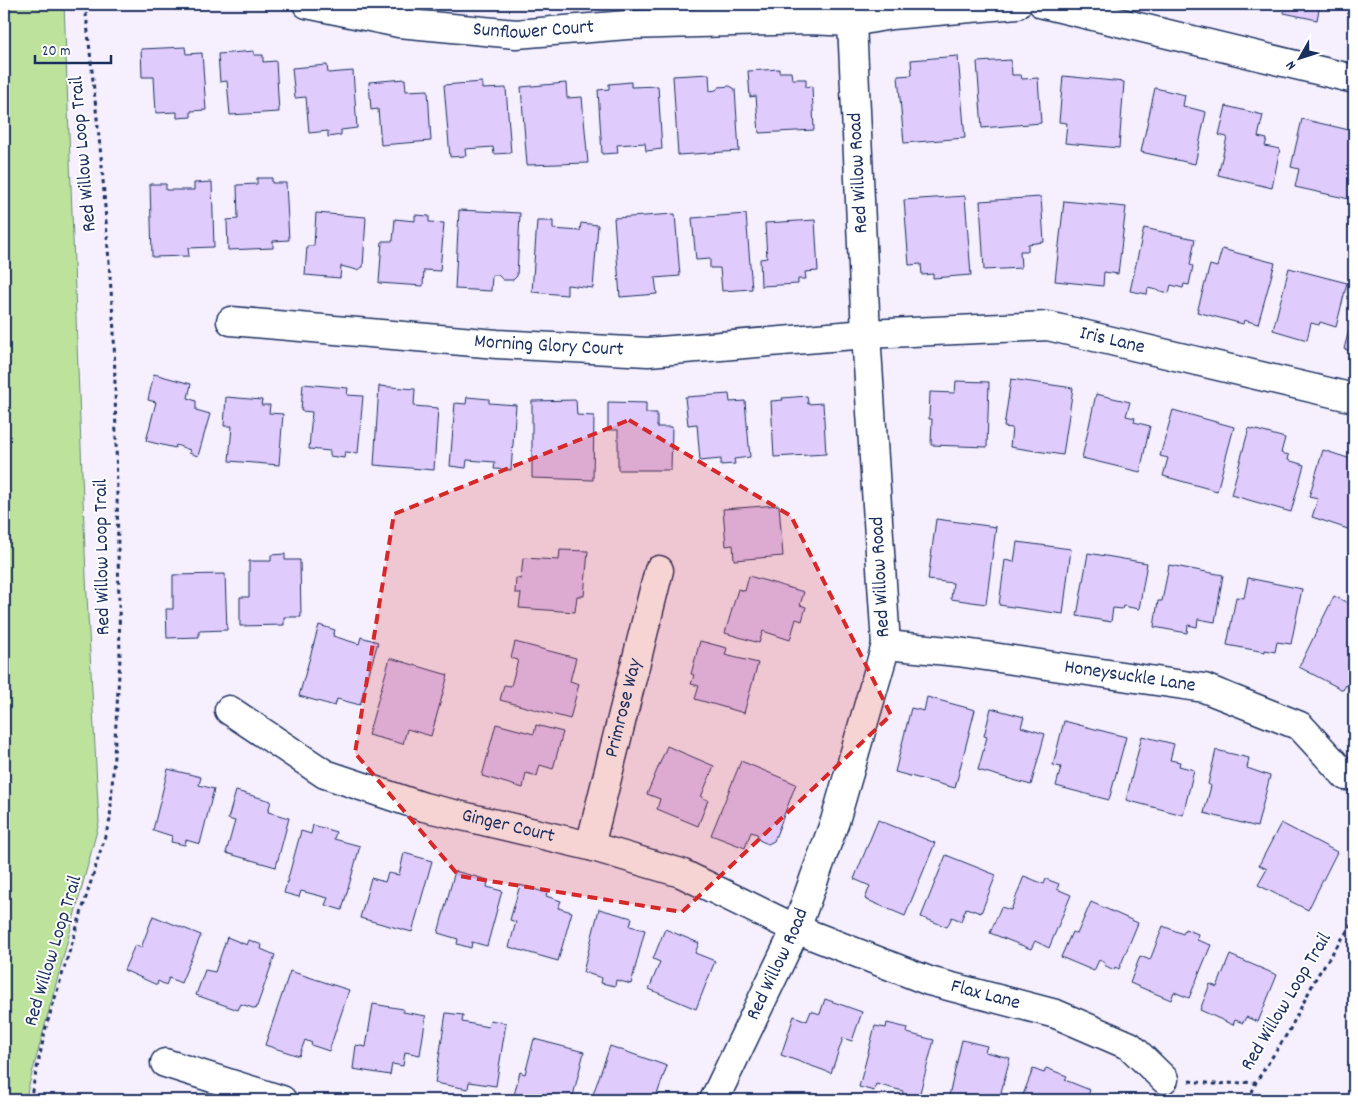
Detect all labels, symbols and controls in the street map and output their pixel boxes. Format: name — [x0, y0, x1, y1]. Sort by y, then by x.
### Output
street label: Sunflower Court — [472, 14, 595, 48]
scale bar — [35, 32, 111, 64]
north arrow — [1276, 32, 1326, 82]
text: 20 m — [42, 41, 70, 63]
text: N — [1281, 56, 1301, 74]
street label: Red Willow Loop Trail — [63, 75, 105, 233]
street label: Red Willow Road — [842, 112, 876, 234]
street label: Iris Lane — [1077, 320, 1148, 362]
street label: Morning Glory Court — [473, 328, 624, 365]
street label: Red Willow Loop Trail — [88, 478, 118, 635]
street label: Red Willow Road — [864, 516, 898, 638]
street label: Honeysuckle Lane — [1062, 654, 1198, 701]
street label: Primrose Way — [599, 655, 650, 761]
street label: Ginger Court — [459, 802, 557, 851]
street label: Red Willow Loop Trail — [18, 872, 90, 1030]
street label: Red Willow Road — [740, 905, 816, 1025]
street label: Red Willow Loop Trail — [1235, 928, 1339, 1076]
street label: Flax Lane — [947, 973, 1023, 1018]

